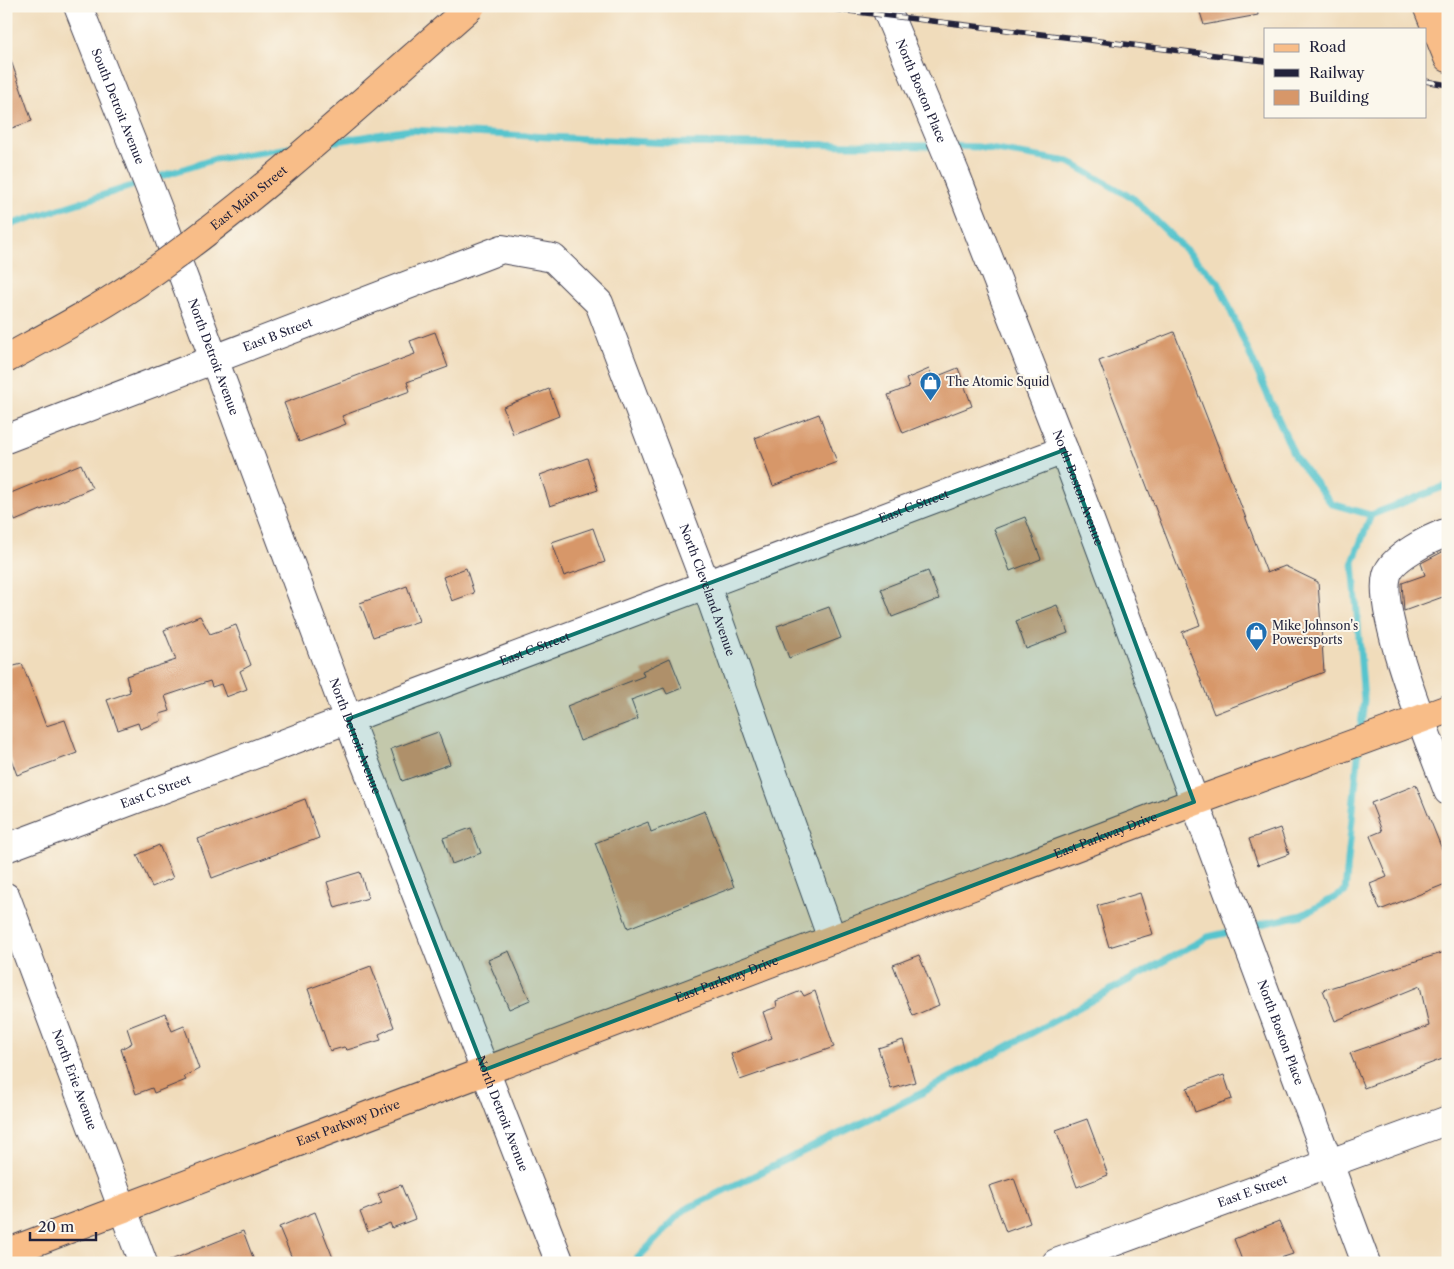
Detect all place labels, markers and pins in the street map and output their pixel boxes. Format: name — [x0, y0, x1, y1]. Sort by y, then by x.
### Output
shop icon: The Atomic Squid — [918, 370, 942, 401]
place label: The Atomic Squid — [946, 374, 1050, 389]
place label: Mike Johnson's Powersports — [1272, 618, 1358, 647]
shop icon: Mike Johnson's Powersports — [1244, 621, 1268, 652]

